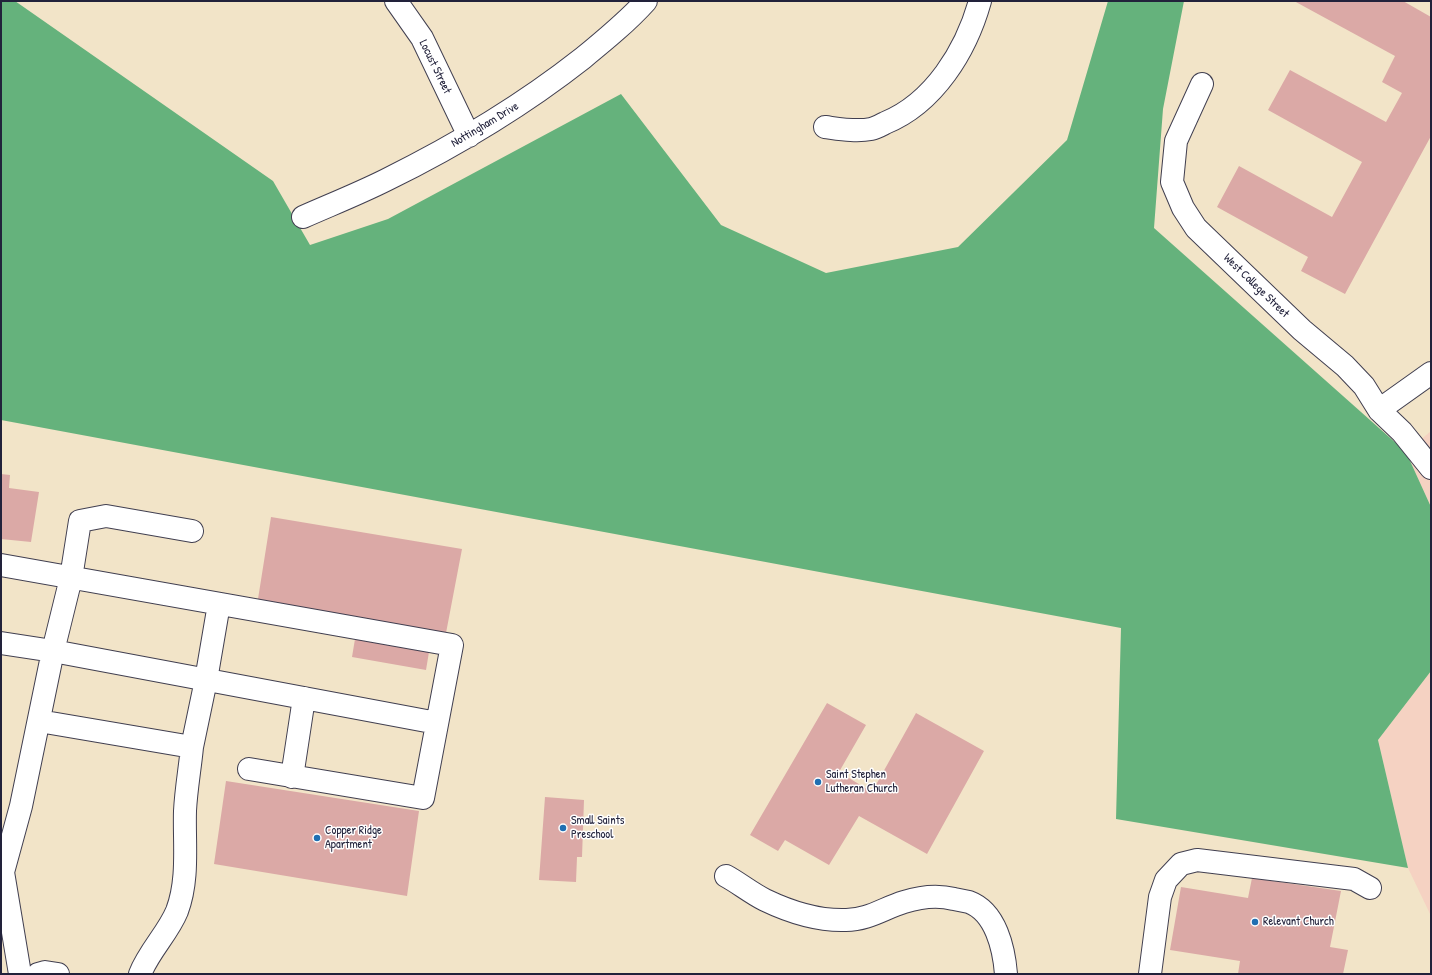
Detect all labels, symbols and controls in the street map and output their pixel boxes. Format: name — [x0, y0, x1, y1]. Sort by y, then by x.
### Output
street label: Locust Street — [416, 38, 454, 96]
street label: Nottingham Drive — [449, 99, 521, 151]
street label: West College Street — [1220, 251, 1292, 321]
place label: Saint Stephen Lutheran Church — [826, 768, 897, 796]
marker: Saint Stephen Lutheran Church — [813, 777, 823, 787]
place label: Small Saints Preschool — [571, 814, 624, 842]
marker: Small Saints Preschool — [558, 823, 568, 833]
place label: Copper Ridge Apartment — [325, 824, 382, 852]
marker: Copper Ridge Apartment — [312, 833, 322, 843]
place label: Relevant Church — [1263, 915, 1334, 929]
marker: Relevant Church — [1250, 917, 1260, 927]

